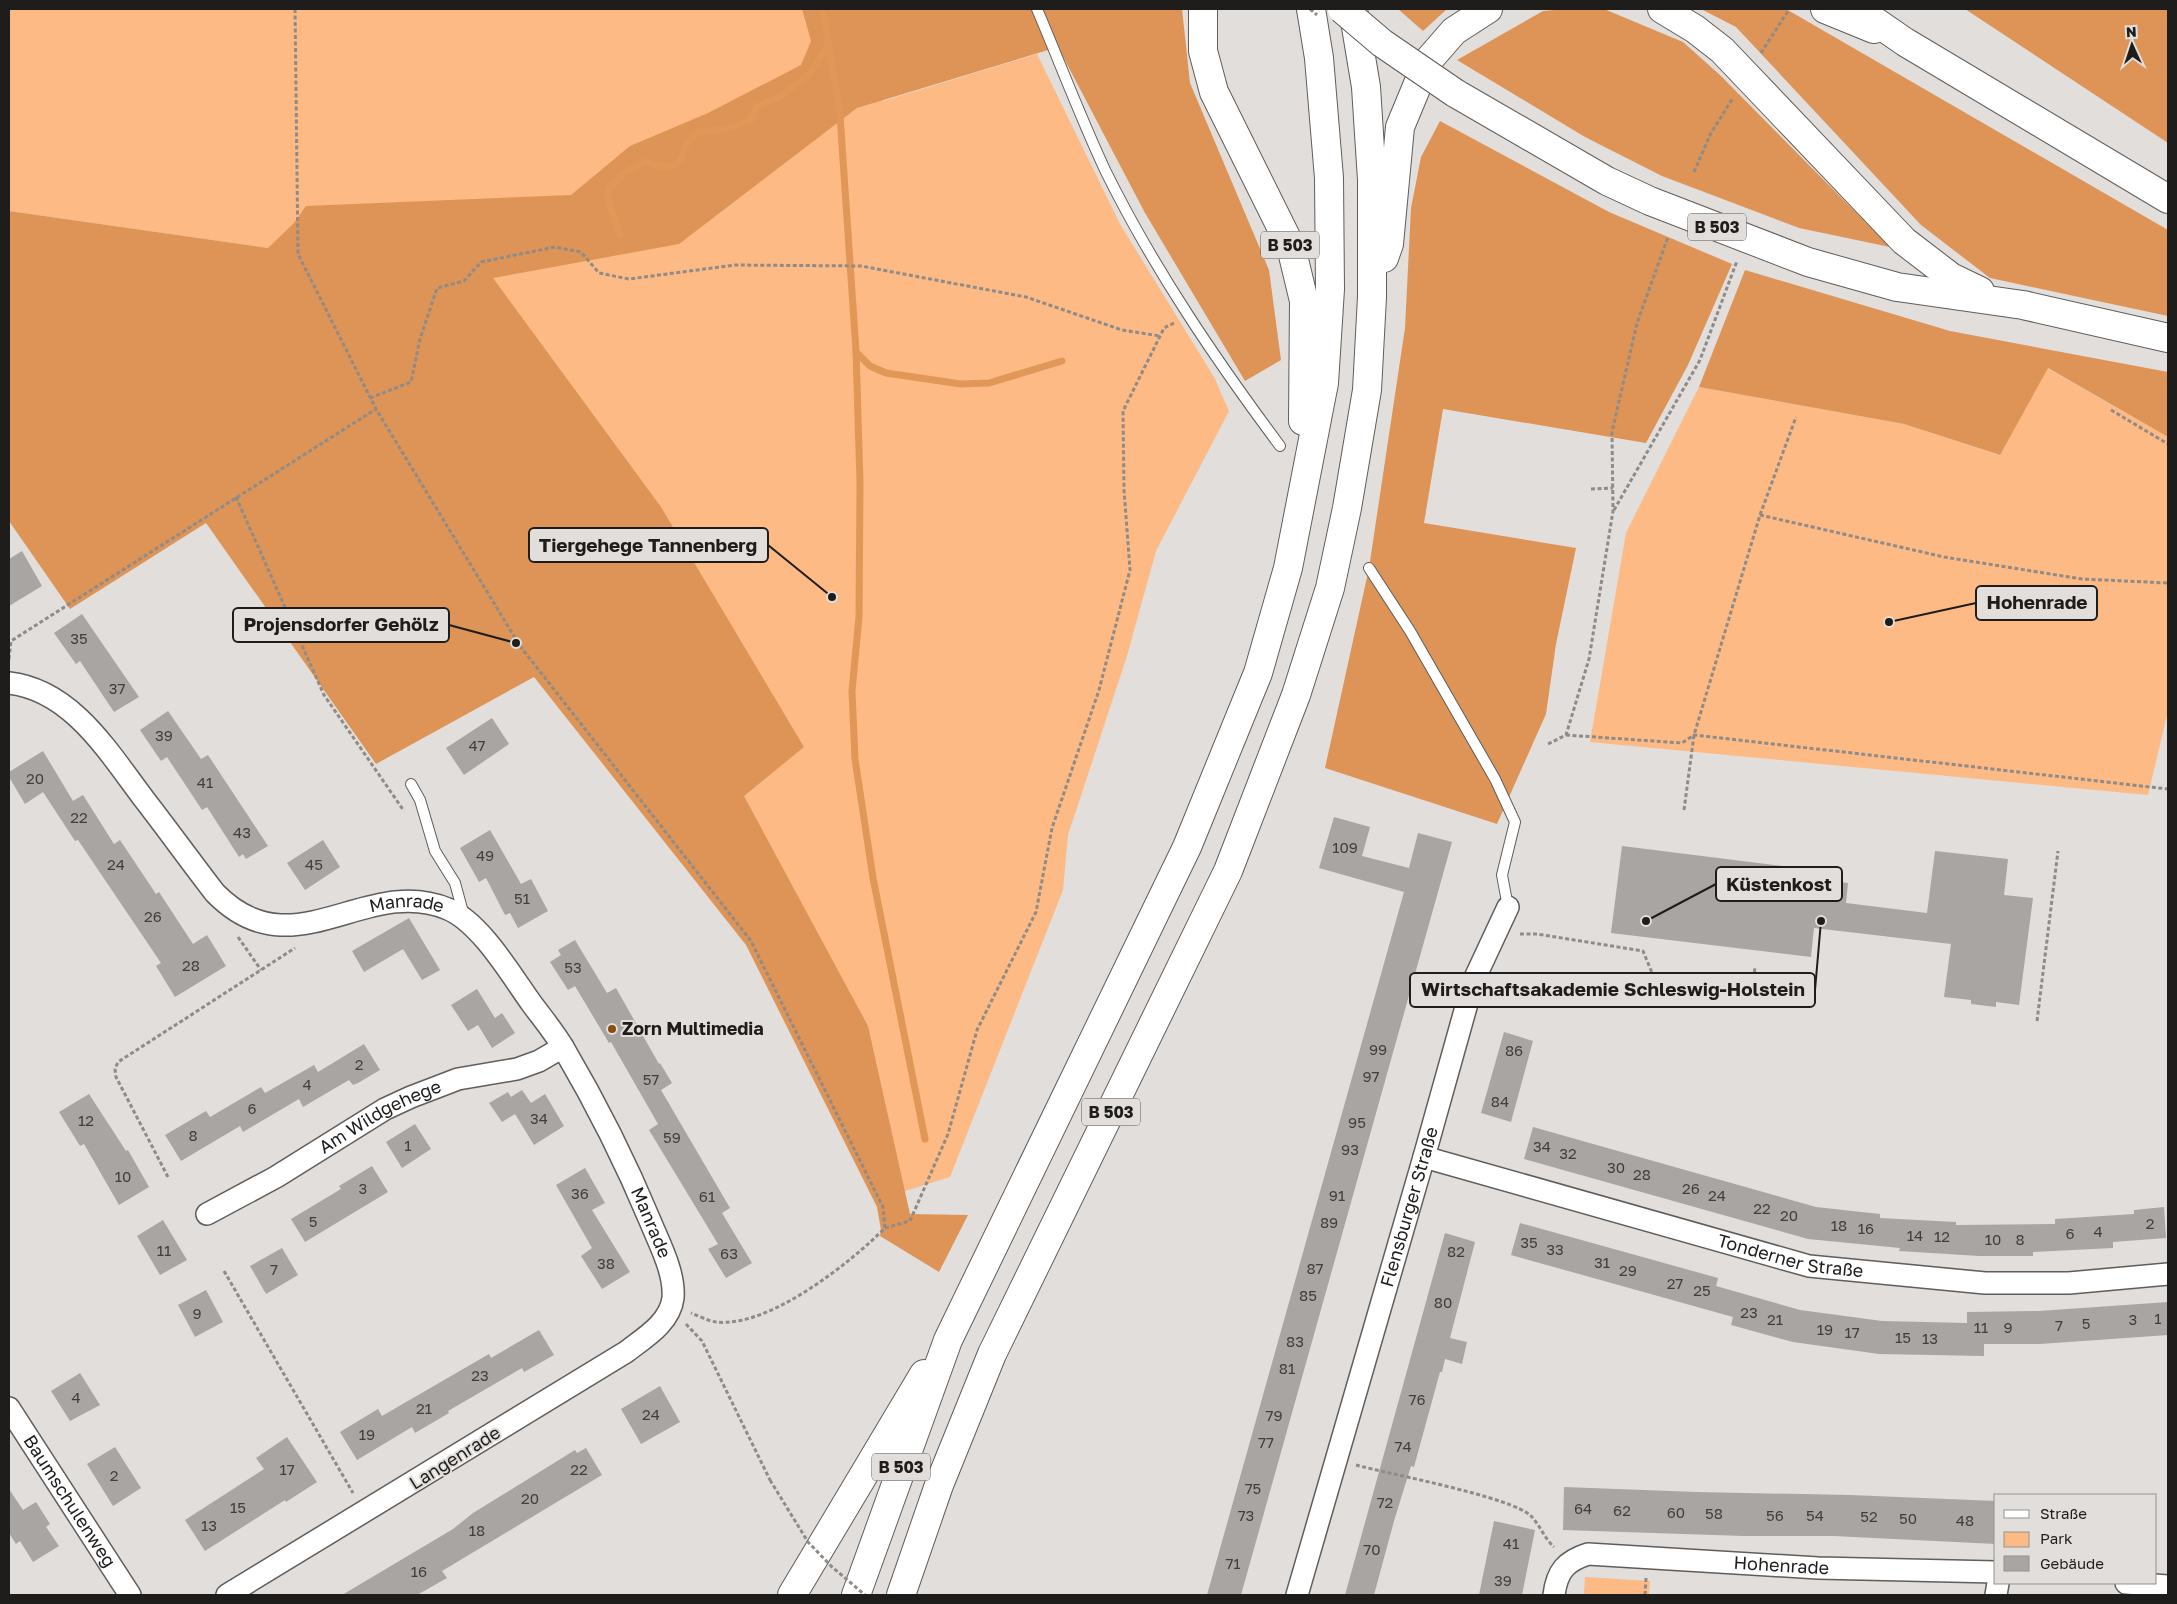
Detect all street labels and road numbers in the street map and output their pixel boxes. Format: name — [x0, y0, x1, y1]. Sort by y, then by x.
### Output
road number: B 503 — [1688, 213, 1746, 240]
road number: B 503 — [1261, 232, 1319, 258]
street label: Manrade — [367, 889, 447, 917]
street label: Am Wildgehege — [314, 1075, 444, 1158]
road number: B 503 — [1082, 1098, 1140, 1126]
street label: Flensburger Straße — [1375, 1124, 1442, 1289]
street label: Manrade — [627, 1183, 677, 1261]
street label: Tonderner Straße — [1715, 1229, 1864, 1281]
street label: Langenrade — [405, 1421, 504, 1494]
street label: Baumschulenweg — [19, 1430, 121, 1571]
road number: B 503 — [872, 1454, 930, 1480]
street label: Hohenrade — [1733, 1551, 1829, 1578]

